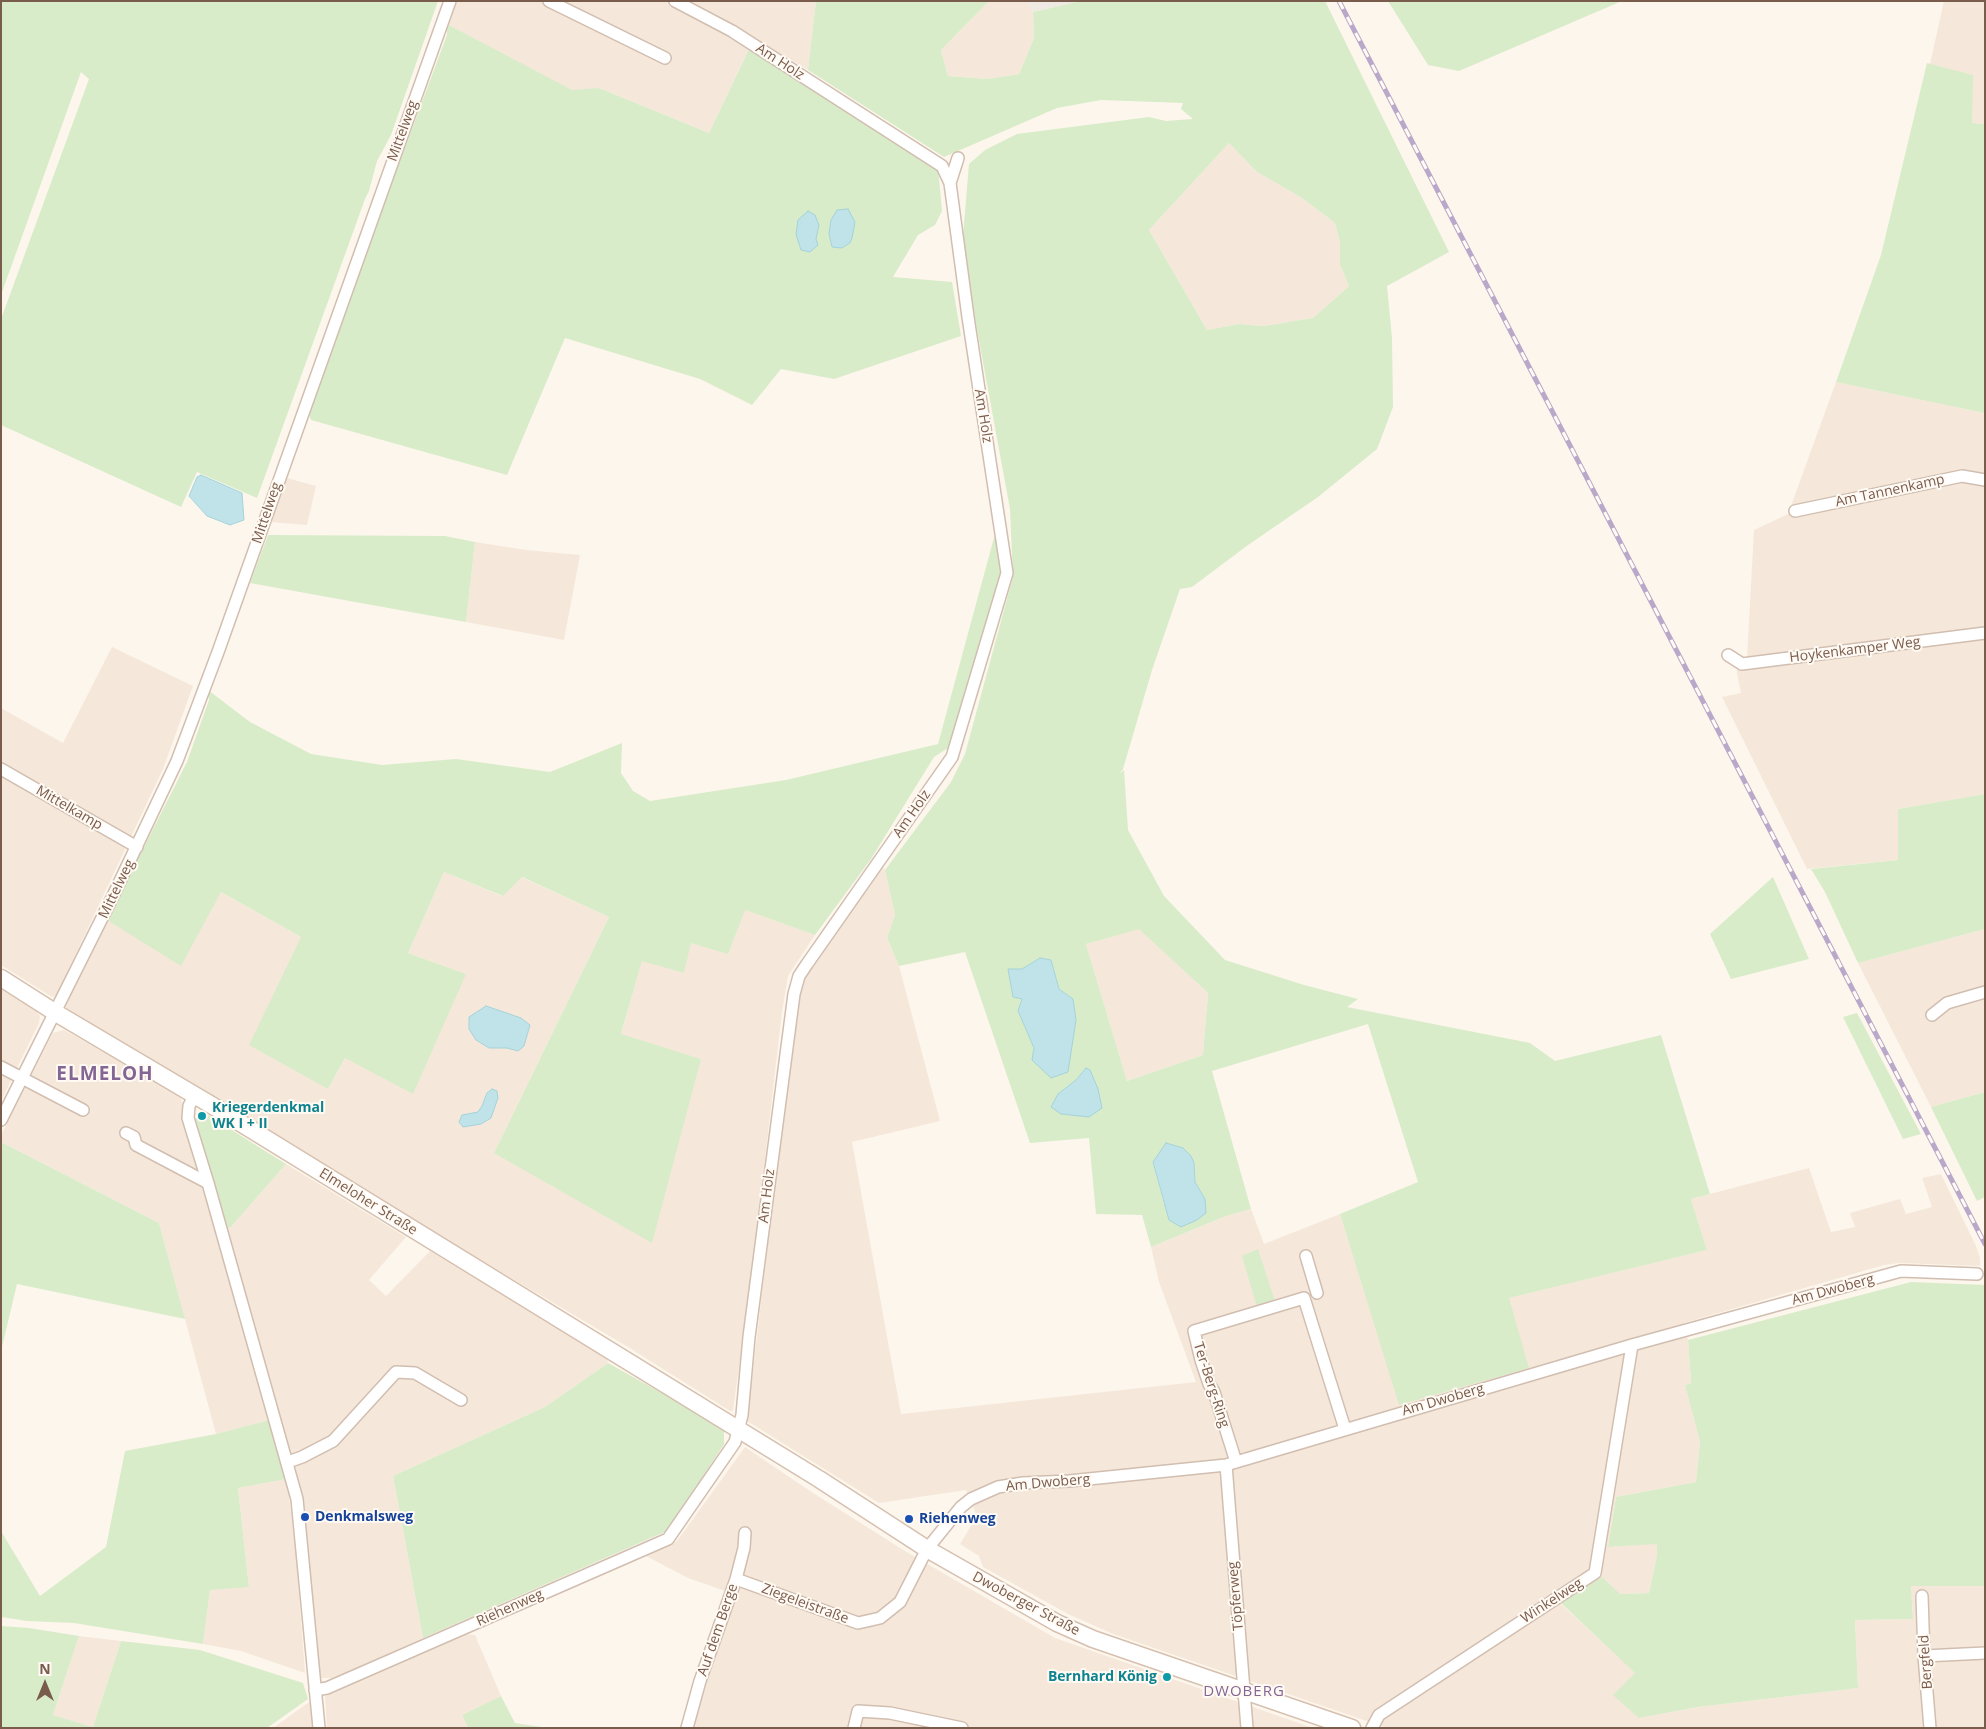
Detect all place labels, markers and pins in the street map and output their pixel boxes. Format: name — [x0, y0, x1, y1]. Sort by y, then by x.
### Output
place label: Kriegerdenkmal WK I + II — [212, 1100, 324, 1132]
marker: Kriegerdenkmal WK I + II — [196, 1110, 208, 1122]
place label: Denkmalsweg — [315, 1509, 413, 1525]
marker: Denkmalsweg — [299, 1511, 311, 1523]
place label: Riehenweg — [919, 1511, 996, 1527]
marker: Riehenweg — [903, 1513, 915, 1525]
place label: Bernhard König — [1048, 1669, 1157, 1685]
marker: Bernhard König — [1161, 1671, 1173, 1683]

